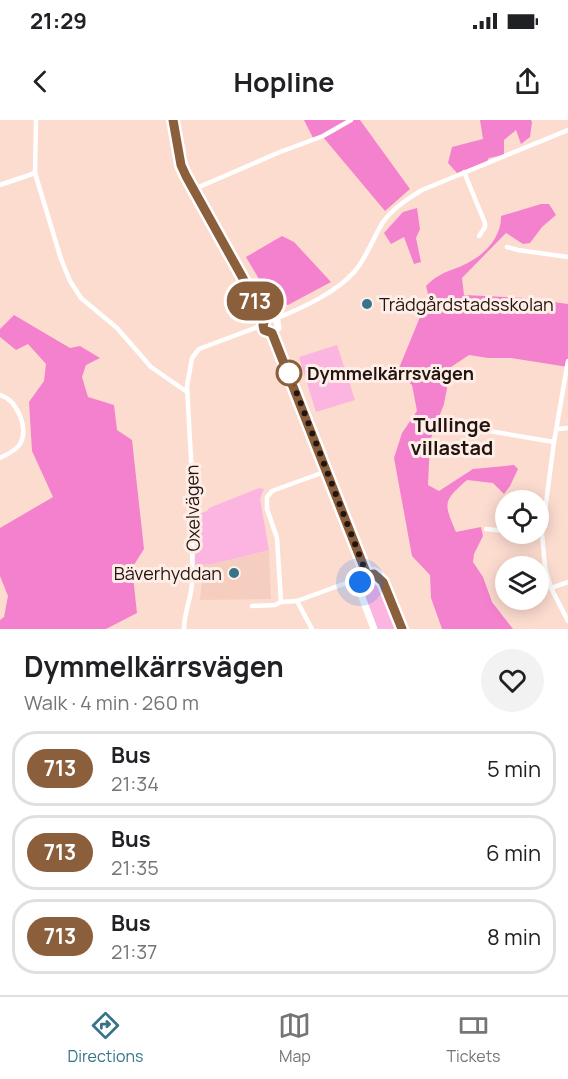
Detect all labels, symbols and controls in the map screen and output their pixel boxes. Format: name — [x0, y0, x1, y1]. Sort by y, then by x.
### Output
text: 21:29 — [30, 6, 87, 36]
text: Hopline — [234, 63, 334, 100]
icon: back — [24, 65, 57, 98]
icon: share — [511, 65, 544, 98]
line badge: 713 — [220, 282, 290, 321]
text: 713 — [239, 287, 271, 315]
place label: Trädgårdstadsskolan — [379, 292, 554, 316]
marker: Trädgårdstadsskolan — [360, 297, 374, 311]
marker: Dymmelkärrsvägen — [276, 360, 302, 386]
place label: Dymmelkärrsvägen — [307, 361, 474, 385]
district label: Tullinge villastad — [411, 411, 493, 461]
street label: Oxelvägen — [179, 464, 205, 552]
map controls — [495, 490, 549, 610]
button: locate — [495, 490, 549, 544]
button: layers — [495, 556, 549, 610]
place label: Bäverhyddan — [114, 561, 222, 585]
marker: Bäverhyddan — [227, 566, 241, 580]
your location — [345, 567, 375, 597]
text: Dymmelkärrsvägen — [24, 647, 284, 685]
button: heart — [481, 649, 544, 712]
text: Walk · 4 min · 260 m — [24, 689, 199, 716]
text: Bus — [111, 740, 151, 770]
text: 713 — [44, 754, 76, 782]
text: 5 min — [487, 754, 541, 784]
text: 21:34 — [111, 770, 159, 797]
text: Bus — [111, 824, 151, 854]
text: 713 — [44, 838, 76, 866]
text: 6 min — [486, 838, 541, 868]
text: 21:35 — [111, 854, 159, 881]
text: Bus — [111, 908, 151, 938]
text: 713 — [44, 922, 76, 950]
text: 8 min — [487, 922, 541, 952]
text: 21:37 — [111, 938, 157, 965]
tab: Directions — [68, 1009, 143, 1067]
tab: Map — [278, 1009, 311, 1067]
tab: Tickets — [446, 1009, 500, 1067]

